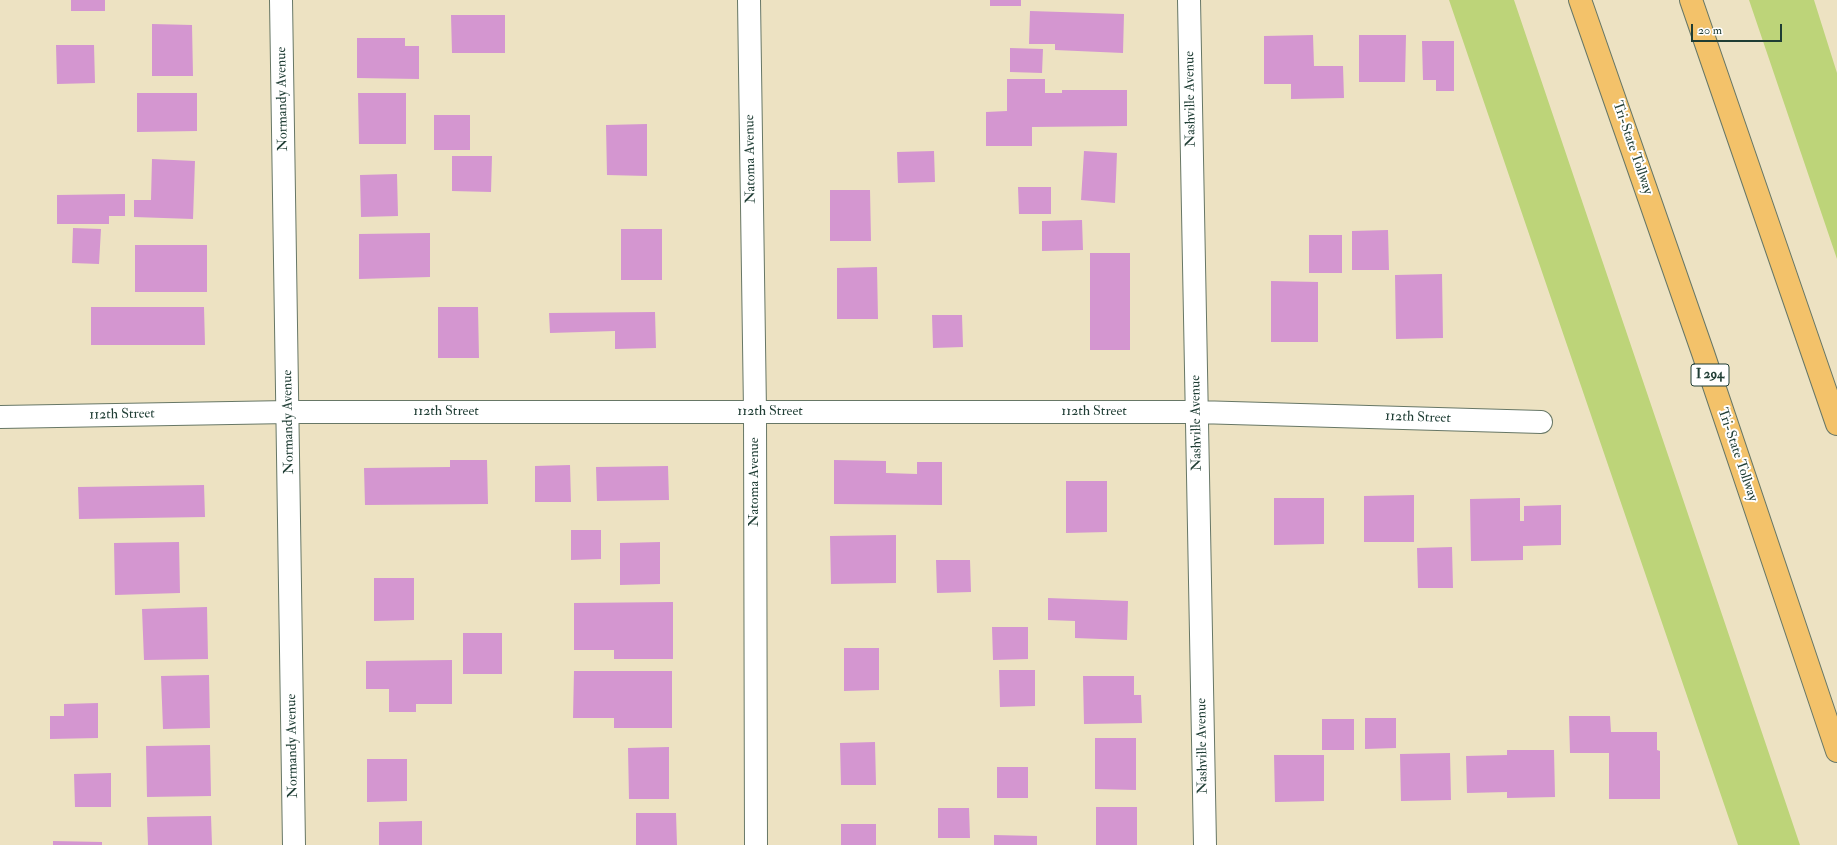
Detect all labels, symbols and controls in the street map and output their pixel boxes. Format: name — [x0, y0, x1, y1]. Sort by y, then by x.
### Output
scale bar — [1693, 16, 1784, 42]
text: 20 m — [1698, 23, 1722, 38]
street label: Normandy Avenue — [274, 47, 292, 151]
street label: Nashville Avenue — [1182, 51, 1200, 147]
street label: Tri-State Tollway — [1608, 99, 1656, 197]
street label: Natoma Avenue — [742, 114, 760, 204]
road number: I 294 — [1691, 364, 1729, 386]
street label: Normandy Avenue — [280, 370, 298, 474]
street label: Nashville Avenue — [1188, 375, 1206, 471]
street label: 112th Street — [413, 404, 479, 420]
street label: 112th Street — [737, 404, 803, 420]
street label: 112th Street — [1061, 404, 1127, 420]
street label: 112th Street — [89, 406, 155, 424]
street label: Tri-State Tollway — [1713, 406, 1761, 504]
street label: 112th Street — [1385, 408, 1451, 428]
street label: Natoma Avenue — [747, 437, 763, 527]
street label: Normandy Avenue — [284, 694, 302, 798]
street label: Nashville Avenue — [1194, 698, 1212, 794]

